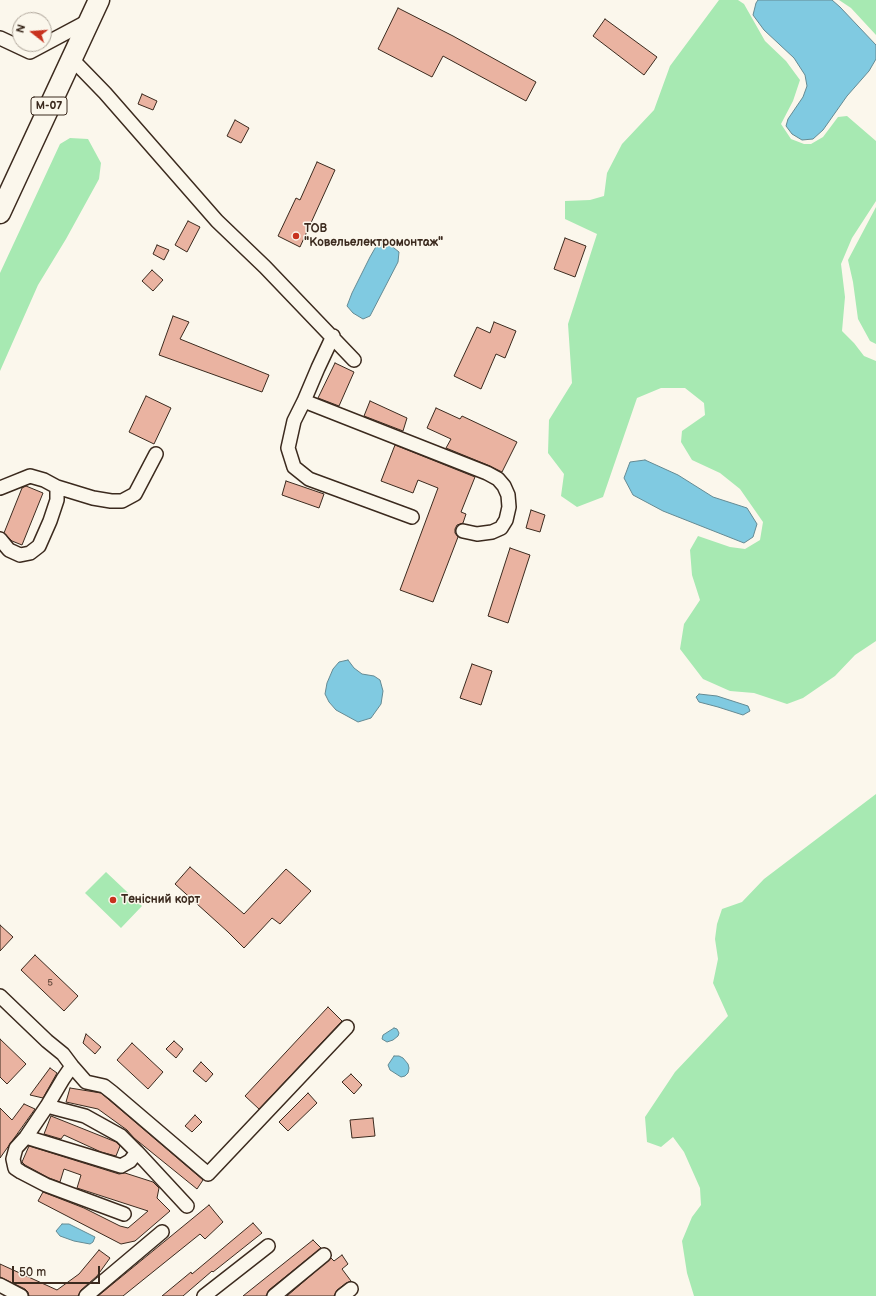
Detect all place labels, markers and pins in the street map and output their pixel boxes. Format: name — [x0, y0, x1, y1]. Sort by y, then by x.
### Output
place label: ТОВ "Ковельелектромонтаж" — [304, 222, 443, 250]
marker: ТОВ "Ковельелектромонтаж" — [291, 231, 301, 241]
place label: Тенісний корт — [121, 893, 200, 907]
marker: Тенісний корт — [108, 895, 118, 905]

